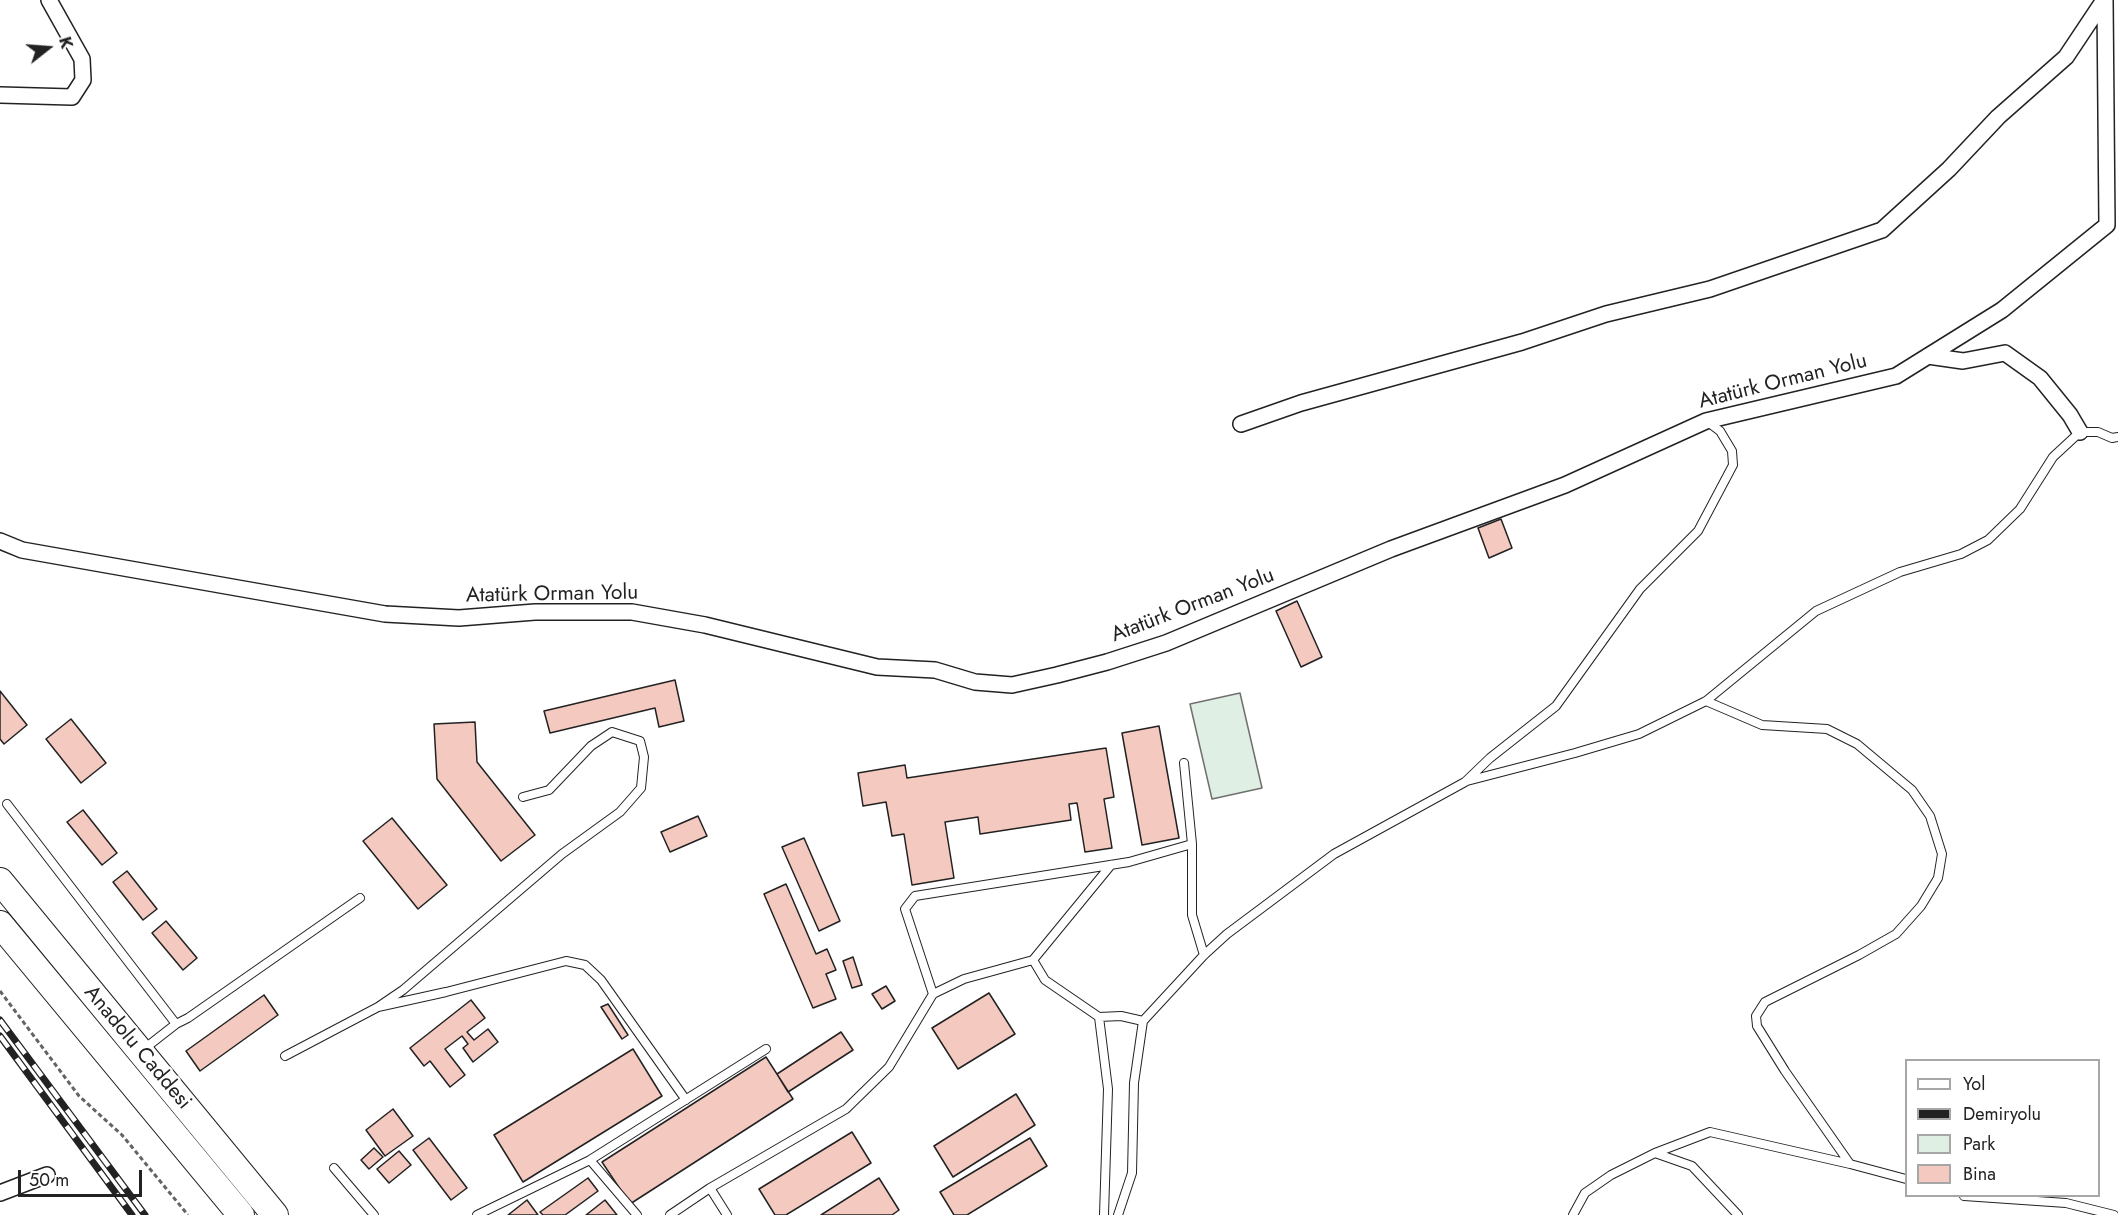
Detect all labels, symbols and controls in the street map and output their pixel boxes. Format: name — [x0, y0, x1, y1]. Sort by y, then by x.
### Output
north arrow — [18, 18, 78, 78]
text: K — [53, 34, 78, 51]
street label: Atatürk Orman Yolu — [1696, 349, 1870, 415]
street label: Atatürk Orman Yolu — [1108, 563, 1278, 649]
street label: Atatürk Orman Yolu — [466, 581, 638, 609]
street label: Anadolu Caddesi — [78, 981, 196, 1115]
legend — [1905, 1059, 2100, 1197]
text: Yol — [1963, 1071, 1985, 1097]
text: Demiryolu — [1963, 1101, 2041, 1127]
text: Park — [1963, 1131, 1995, 1157]
scale bar — [21, 1158, 146, 1196]
text: Bina — [1963, 1161, 1996, 1187]
text: 50 m — [29, 1167, 69, 1193]

